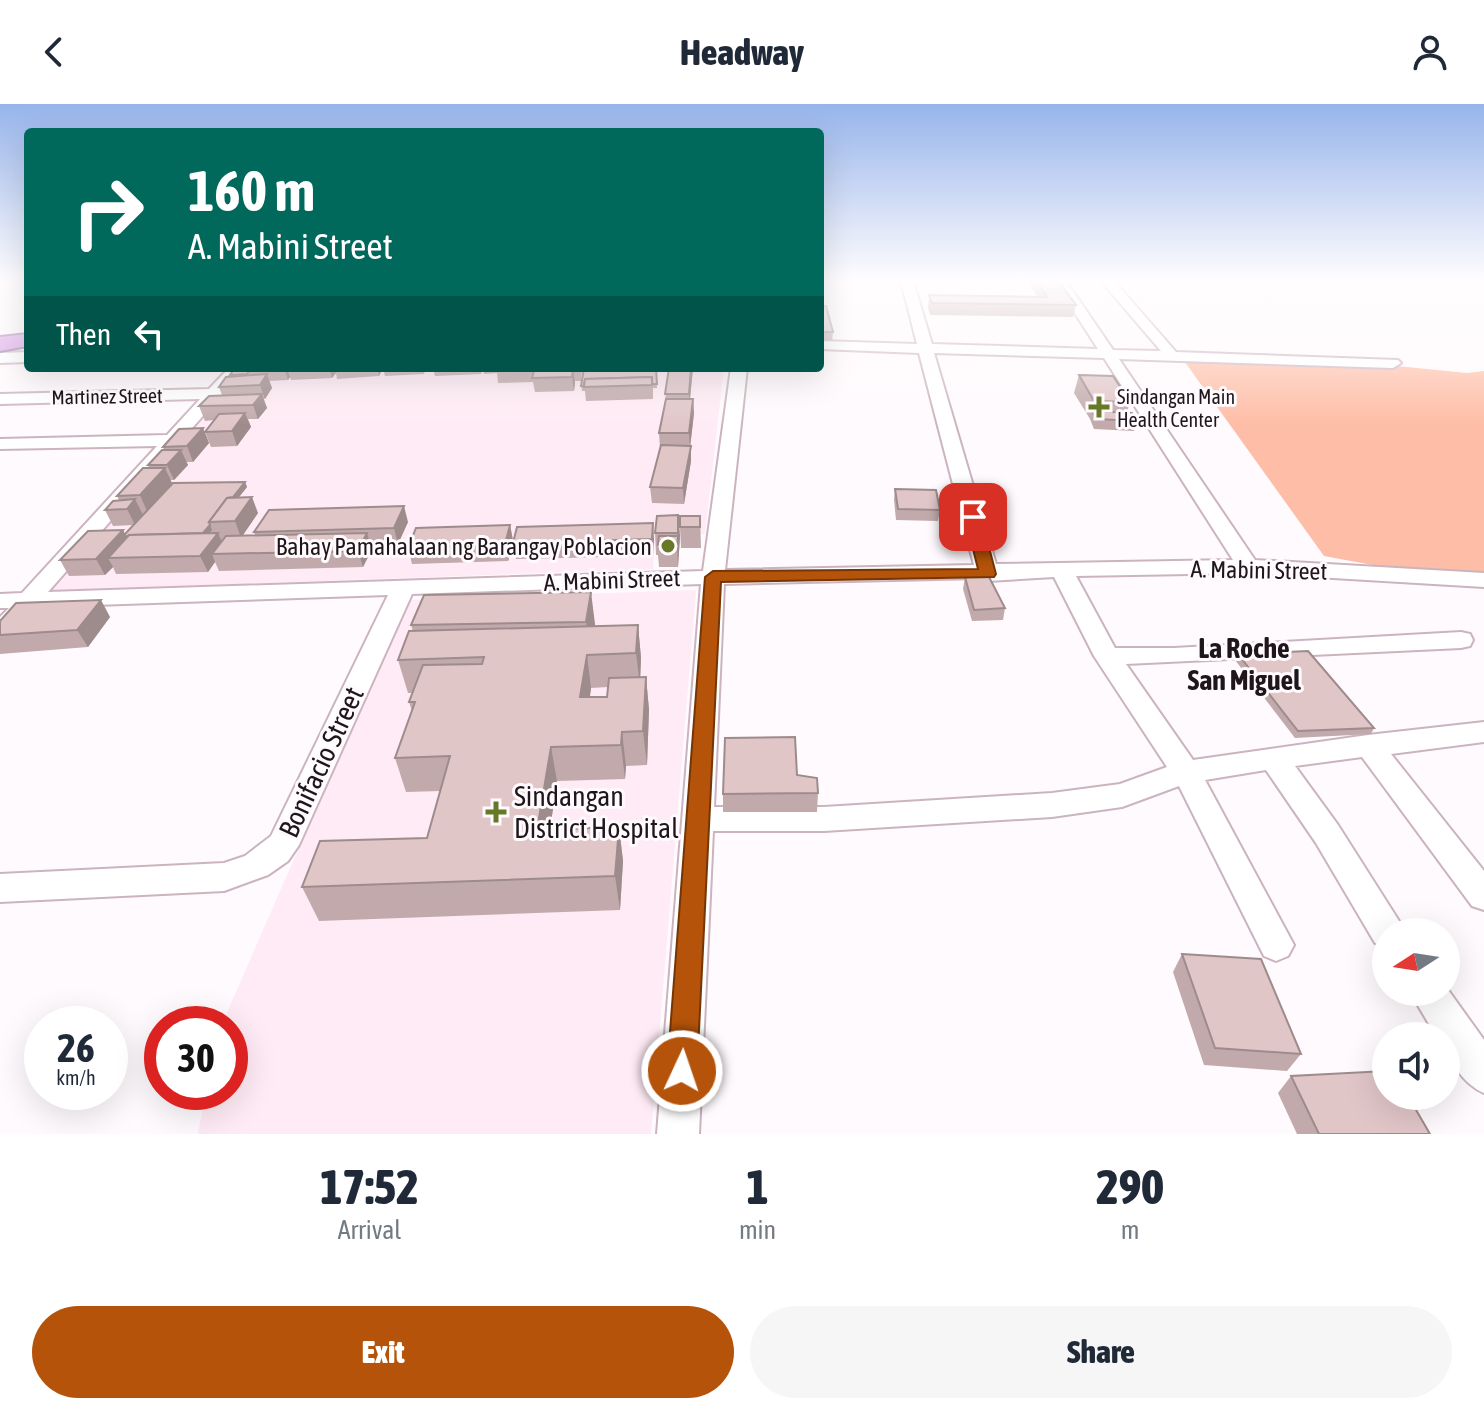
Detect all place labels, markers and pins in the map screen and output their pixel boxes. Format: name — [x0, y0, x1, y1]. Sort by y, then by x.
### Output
place label: Sindangan Main Health Center — [1117, 385, 1235, 431]
marker: Sindangan Main Health Center — [1088, 396, 1110, 418]
pin — [939, 483, 1007, 551]
place label: Bahay Pamahalaan ng Barangay Poblacion — [276, 533, 652, 560]
marker: Bahay Pamahalaan ng Barangay Poblacion — [659, 537, 677, 555]
place label: Sindangan District Hospital — [514, 780, 679, 844]
marker: Sindangan District Hospital — [485, 801, 507, 823]

